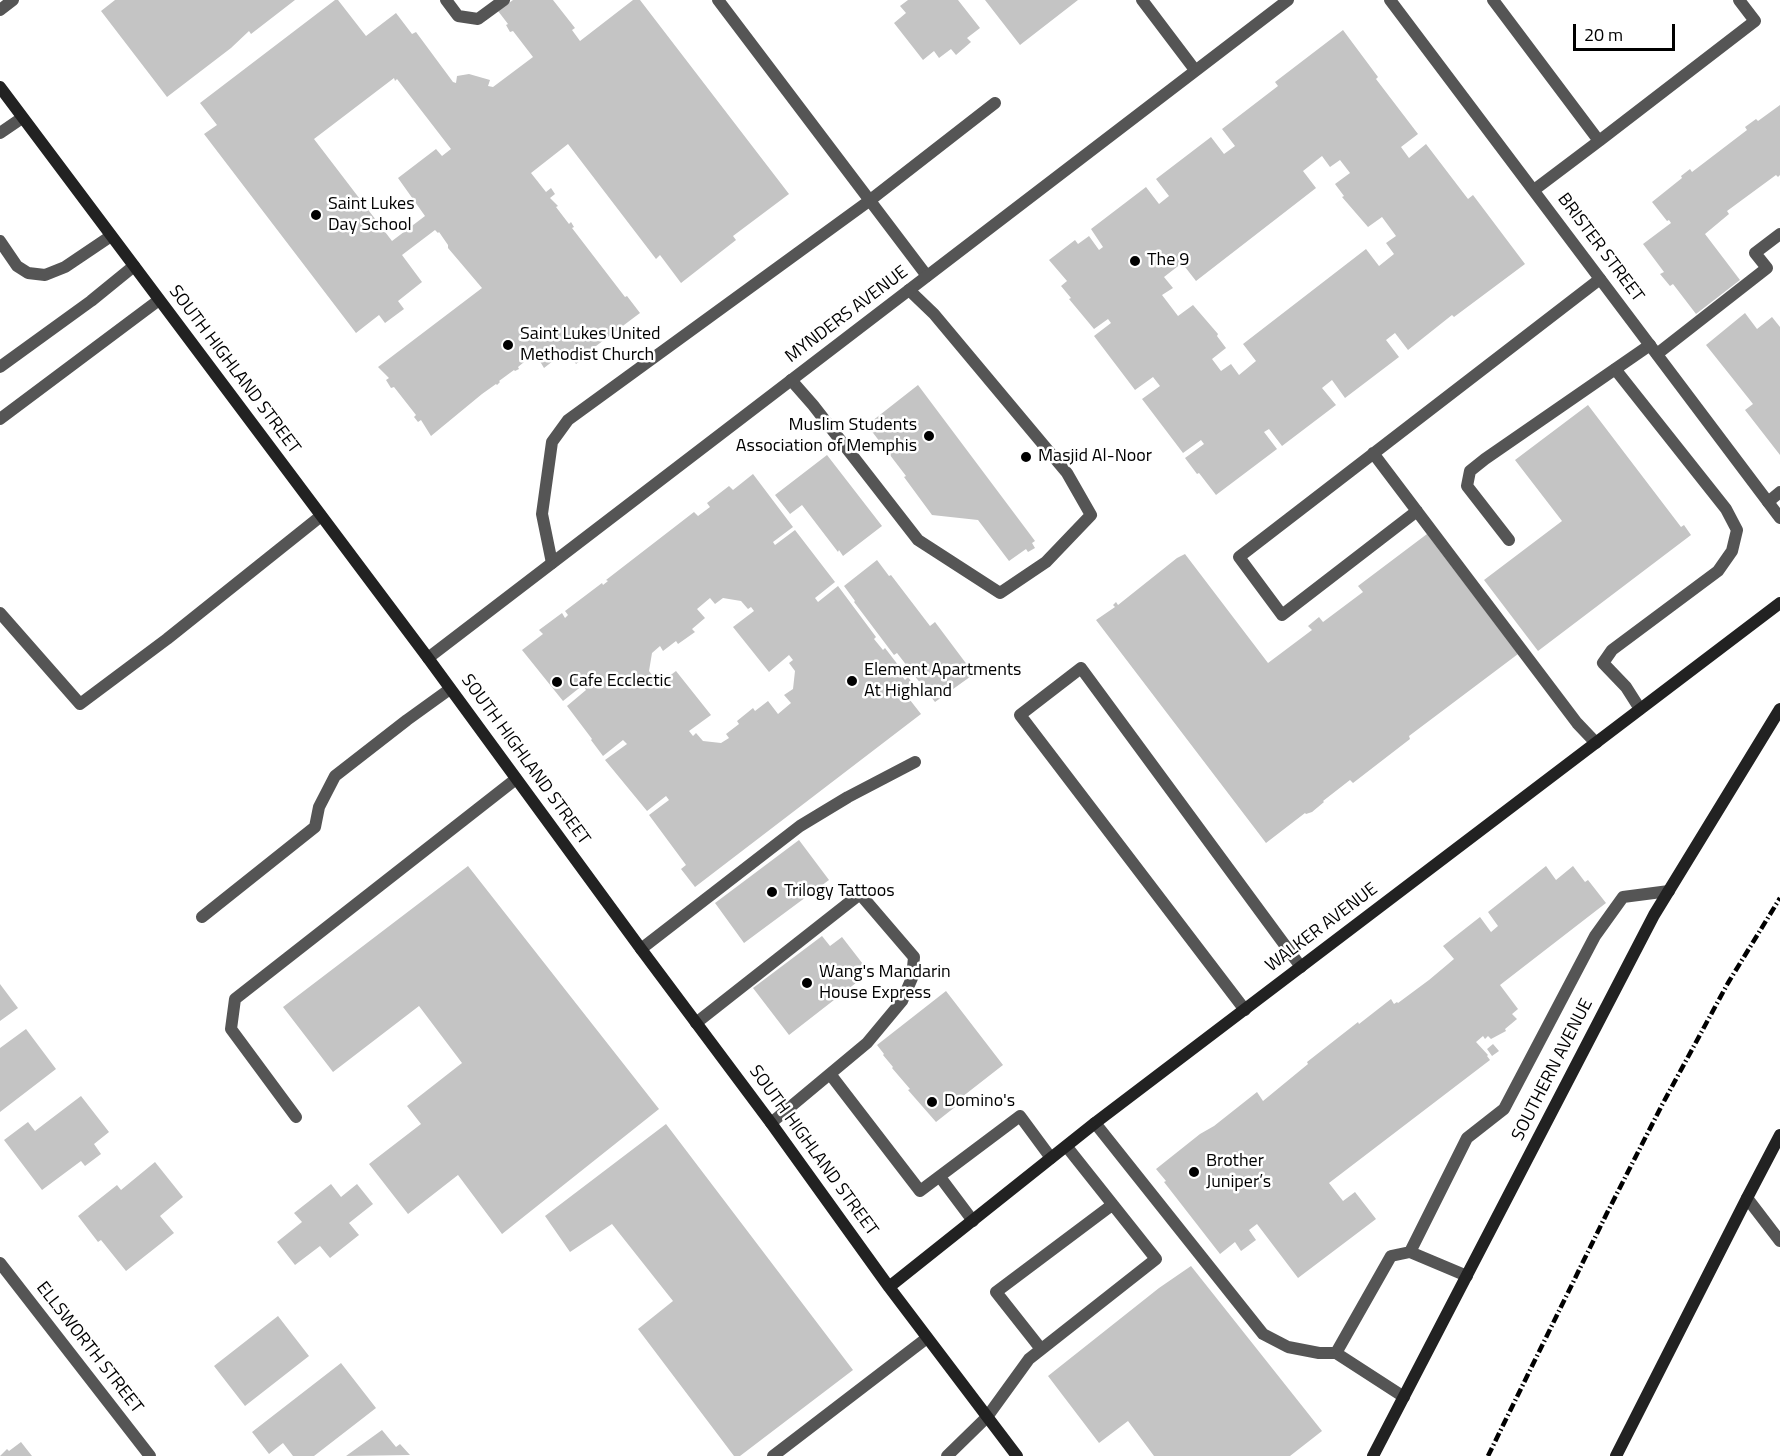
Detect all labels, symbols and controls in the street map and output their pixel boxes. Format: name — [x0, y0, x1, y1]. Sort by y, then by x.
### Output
scale bar — [1576, 12, 1678, 50]
text: 20 m — [1584, 21, 1623, 48]
street label: BRISTER STREET — [1552, 189, 1648, 307]
place label: Saint Lukes Day School — [328, 194, 415, 236]
marker: Saint Lukes Day School — [309, 208, 323, 222]
place label: The 9 — [1147, 250, 1189, 272]
marker: The 9 — [1128, 254, 1142, 268]
street label: MYNDERS AVENUE — [782, 262, 912, 368]
street label: SOUTH HIGHLAND STREET — [164, 281, 304, 459]
place label: Saint Lukes United Methodist Church — [520, 324, 661, 366]
marker: Saint Lukes United Methodist Church — [501, 338, 515, 352]
place label: Muslim Students Association of Memphis — [736, 415, 917, 458]
marker: Muslim Students Association of Memphis — [922, 429, 936, 443]
place label: Masjid Al-Noor — [1038, 446, 1152, 468]
marker: Masjid Al-Noor — [1019, 450, 1033, 464]
place label: Element Apartments At Highland — [864, 660, 1021, 702]
street label: SOUTH HIGHLAND STREET — [456, 671, 594, 849]
place label: Cafe Ecclectic — [569, 671, 671, 693]
marker: Element Apartments At Highland — [845, 674, 859, 688]
marker: Cafe Ecclectic — [550, 675, 564, 689]
street label: WALKER AVENUE — [1262, 879, 1382, 977]
place label: Trilogy Tattoos — [784, 881, 895, 903]
marker: Trilogy Tattoos — [765, 885, 779, 899]
place label: Wang's Mandarin House Express — [819, 962, 951, 1004]
marker: Wang's Mandarin House Express — [800, 976, 814, 990]
street label: SOUTHERN AVENUE — [1508, 995, 1598, 1145]
street label: SOUTH HIGHLAND STREET — [744, 1062, 882, 1240]
place label: Domino's — [944, 1091, 1015, 1113]
marker: Domino's — [925, 1095, 939, 1109]
place label: Brother Juniper’s — [1206, 1151, 1271, 1194]
marker: Brother Juniper’s — [1187, 1165, 1201, 1179]
street label: ELLSWORTH STREET — [31, 1278, 147, 1418]

